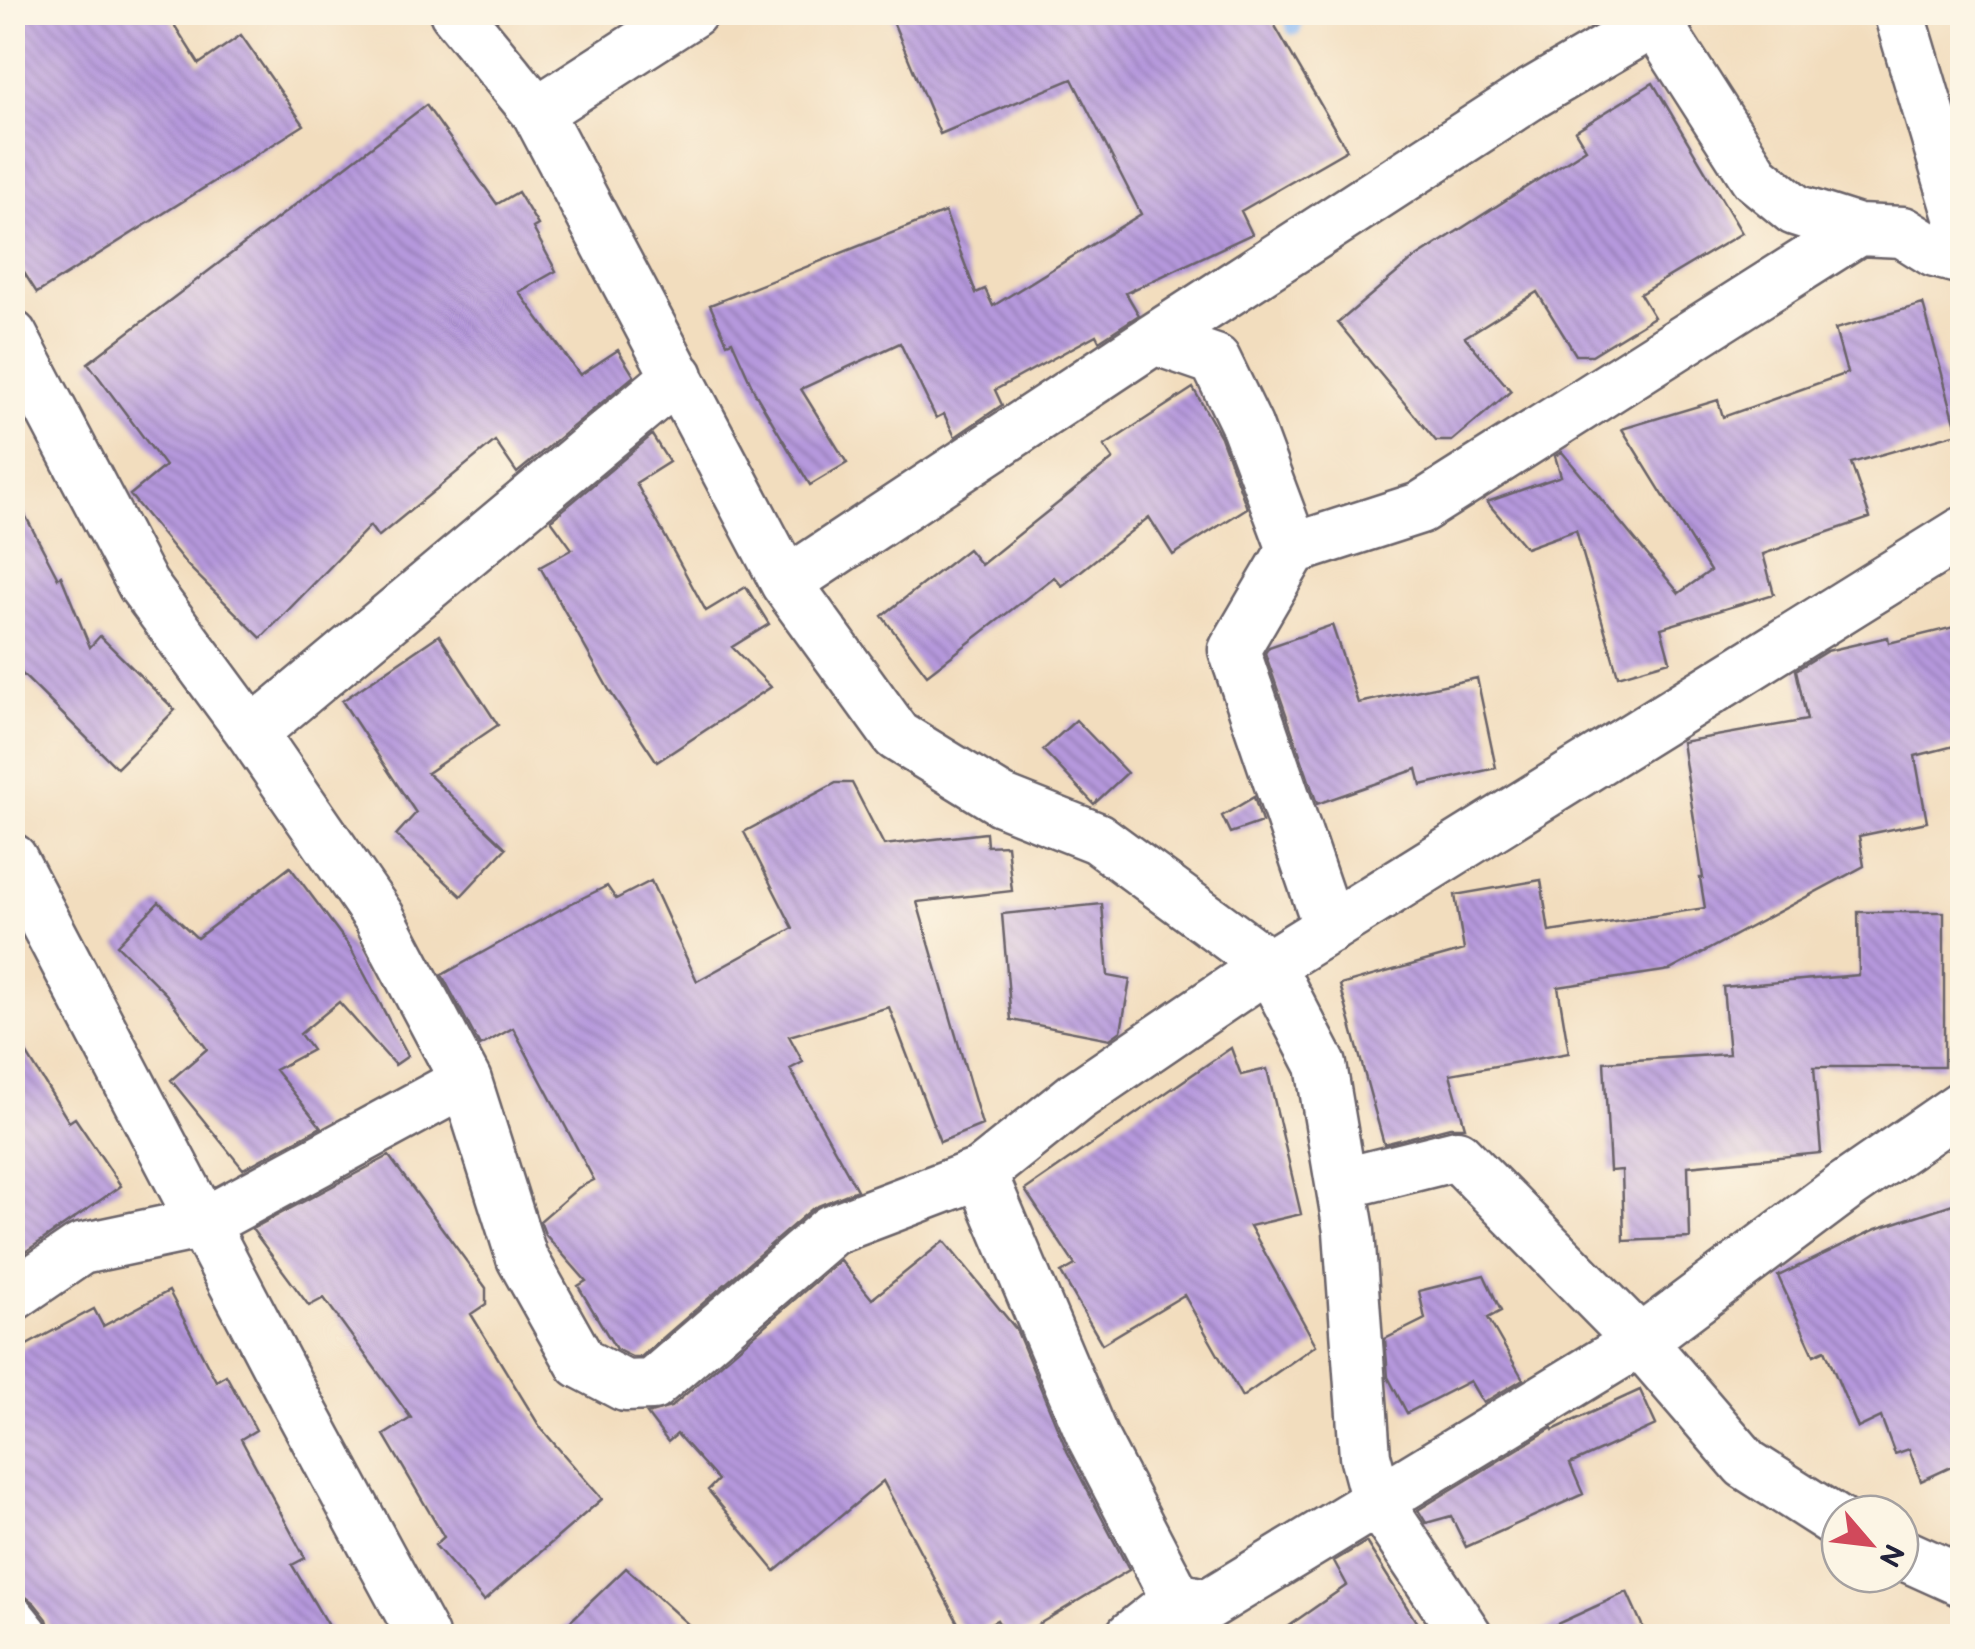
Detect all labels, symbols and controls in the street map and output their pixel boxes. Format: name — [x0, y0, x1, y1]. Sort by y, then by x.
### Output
north arrow — [1820, 1494, 1920, 1594]
text: N — [1871, 1538, 1910, 1572]

